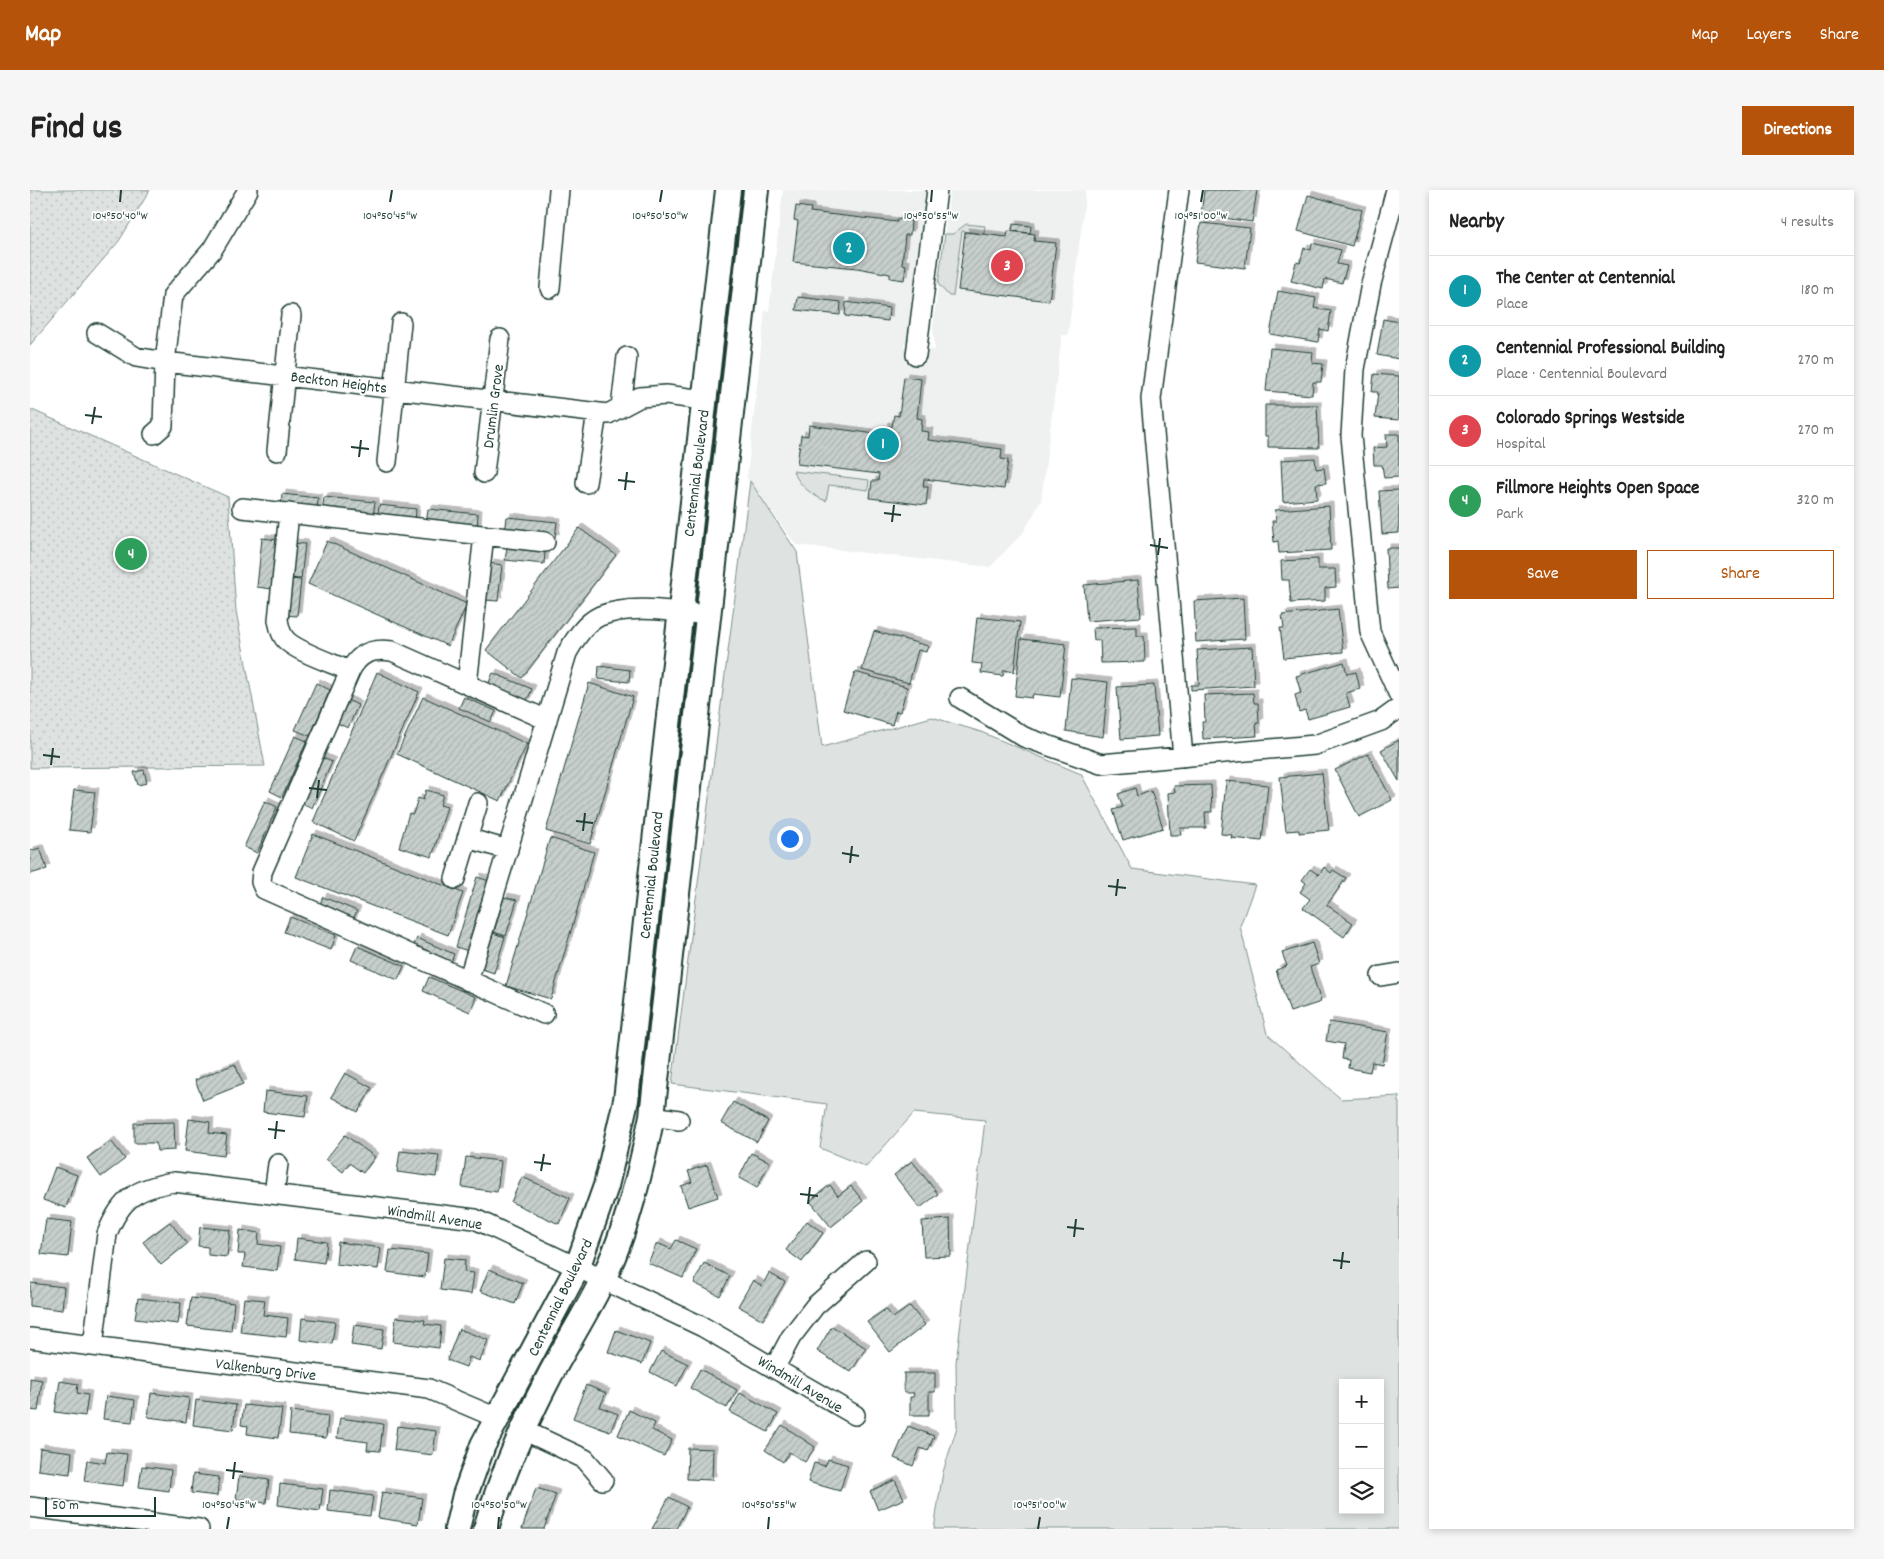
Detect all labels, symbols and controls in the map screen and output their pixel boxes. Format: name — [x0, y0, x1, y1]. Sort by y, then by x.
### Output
text: Map — [25, 18, 61, 52]
text: Map — [1691, 23, 1718, 48]
text: Layers — [1746, 23, 1792, 48]
text: Share — [1820, 23, 1859, 48]
text: Find us — [30, 105, 122, 155]
button: Directions — [1742, 106, 1854, 155]
text: 104°50'40"W — [92, 208, 148, 225]
text: 104°50'45"W — [363, 208, 417, 225]
text: 104°50'50"W — [632, 208, 688, 225]
text: 104°50'55"W — [904, 208, 958, 225]
text: 104°51'00"W — [1175, 208, 1228, 225]
text: Nearby — [1449, 208, 1504, 238]
text: 4 results — [1781, 211, 1834, 234]
pin: 2 — [833, 229, 865, 267]
pin: 3 — [991, 247, 1023, 285]
text: The Center at Centennial — [1496, 266, 1675, 293]
text: 1 — [1463, 279, 1467, 302]
text: 180 m — [1801, 279, 1834, 302]
text: Place — [1496, 293, 1528, 316]
text: Centennial Professional Building — [1496, 336, 1725, 363]
text: 2 — [1462, 349, 1469, 372]
text: 270 m — [1798, 349, 1834, 372]
street label: Drumlin Grove — [478, 363, 511, 450]
text: Place · Centennial Boulevard — [1496, 363, 1667, 386]
street label: Beckton Heights — [289, 366, 388, 401]
text: Colorado Springs Westside — [1496, 406, 1685, 433]
street label: Centennial Boulevard — [678, 408, 717, 538]
text: 3 — [1461, 419, 1469, 442]
text: 270 m — [1798, 419, 1834, 442]
pin: 1 — [867, 425, 899, 463]
text: Hospital — [1496, 433, 1546, 456]
text: Fillmore Heights Open Space — [1496, 476, 1699, 503]
text: 4 — [1462, 489, 1468, 512]
text: 320 m — [1797, 489, 1834, 512]
text: Park — [1496, 503, 1523, 526]
pin: 4 — [115, 535, 147, 573]
button: Save — [1449, 550, 1637, 599]
button: Share — [1647, 550, 1834, 599]
street label: Centennial Boulevard — [634, 810, 671, 940]
your location — [777, 826, 803, 852]
street label: Windmill Avenue — [385, 1200, 484, 1237]
street label: Centennial Boulevard — [523, 1236, 600, 1361]
street label: Windmill Avenue — [753, 1351, 847, 1420]
street label: Valkenburg Drive — [214, 1353, 317, 1388]
map controls — [1339, 1379, 1384, 1514]
button: + — [1339, 1379, 1384, 1424]
button: − — [1339, 1424, 1384, 1469]
button: layers — [1339, 1469, 1384, 1514]
scale bar — [45, 1494, 156, 1517]
text: 50 m — [52, 1496, 79, 1516]
text: 104°50'45"W — [202, 1497, 256, 1514]
text: 104°50'50"W — [471, 1497, 527, 1514]
text: 104°50'55"W — [742, 1497, 796, 1514]
text: 104°51'00"W — [1014, 1497, 1067, 1514]

